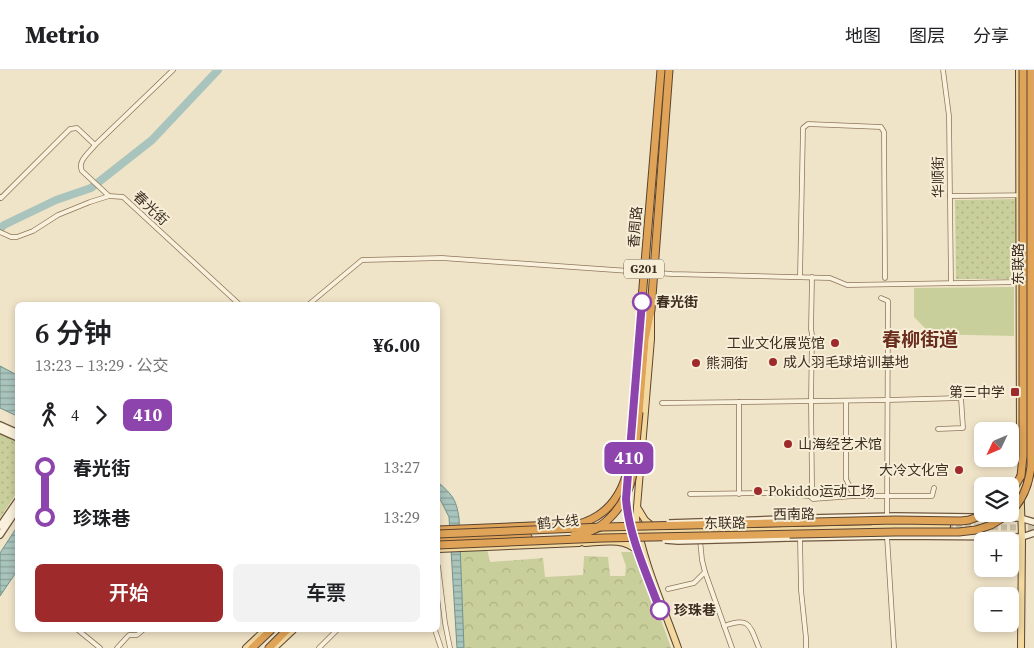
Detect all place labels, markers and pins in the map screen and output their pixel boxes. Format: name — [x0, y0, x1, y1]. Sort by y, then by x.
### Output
marker: 春光街 — [632, 292, 652, 312]
place label: 春光街 — [656, 292, 698, 312]
place label: 工业文化展览馆 — [727, 333, 825, 353]
marker: 工业文化展览馆 — [829, 337, 841, 349]
place label: 成人羽毛球培训基地 — [783, 352, 909, 372]
place label: 熊洞街 — [706, 353, 748, 373]
marker: 成人羽毛球培训基地 — [767, 356, 779, 368]
marker: 熊洞街 — [690, 357, 702, 369]
place label: 第三中学 — [949, 382, 1005, 402]
marker: 第三中学 — [1009, 386, 1021, 398]
place label: 山海经艺术馆 — [798, 434, 882, 454]
marker: 山海经艺术馆 — [782, 438, 794, 450]
place label: 大冷文化宫 — [879, 460, 949, 480]
marker: 大冷文化宫 — [953, 464, 965, 476]
place label: Pokiddo运动工场 — [768, 481, 875, 501]
marker: Pokiddo运动工场 — [752, 485, 764, 497]
marker: 珍珠巷 — [650, 600, 670, 620]
place label: 珍珠巷 — [674, 600, 716, 620]

